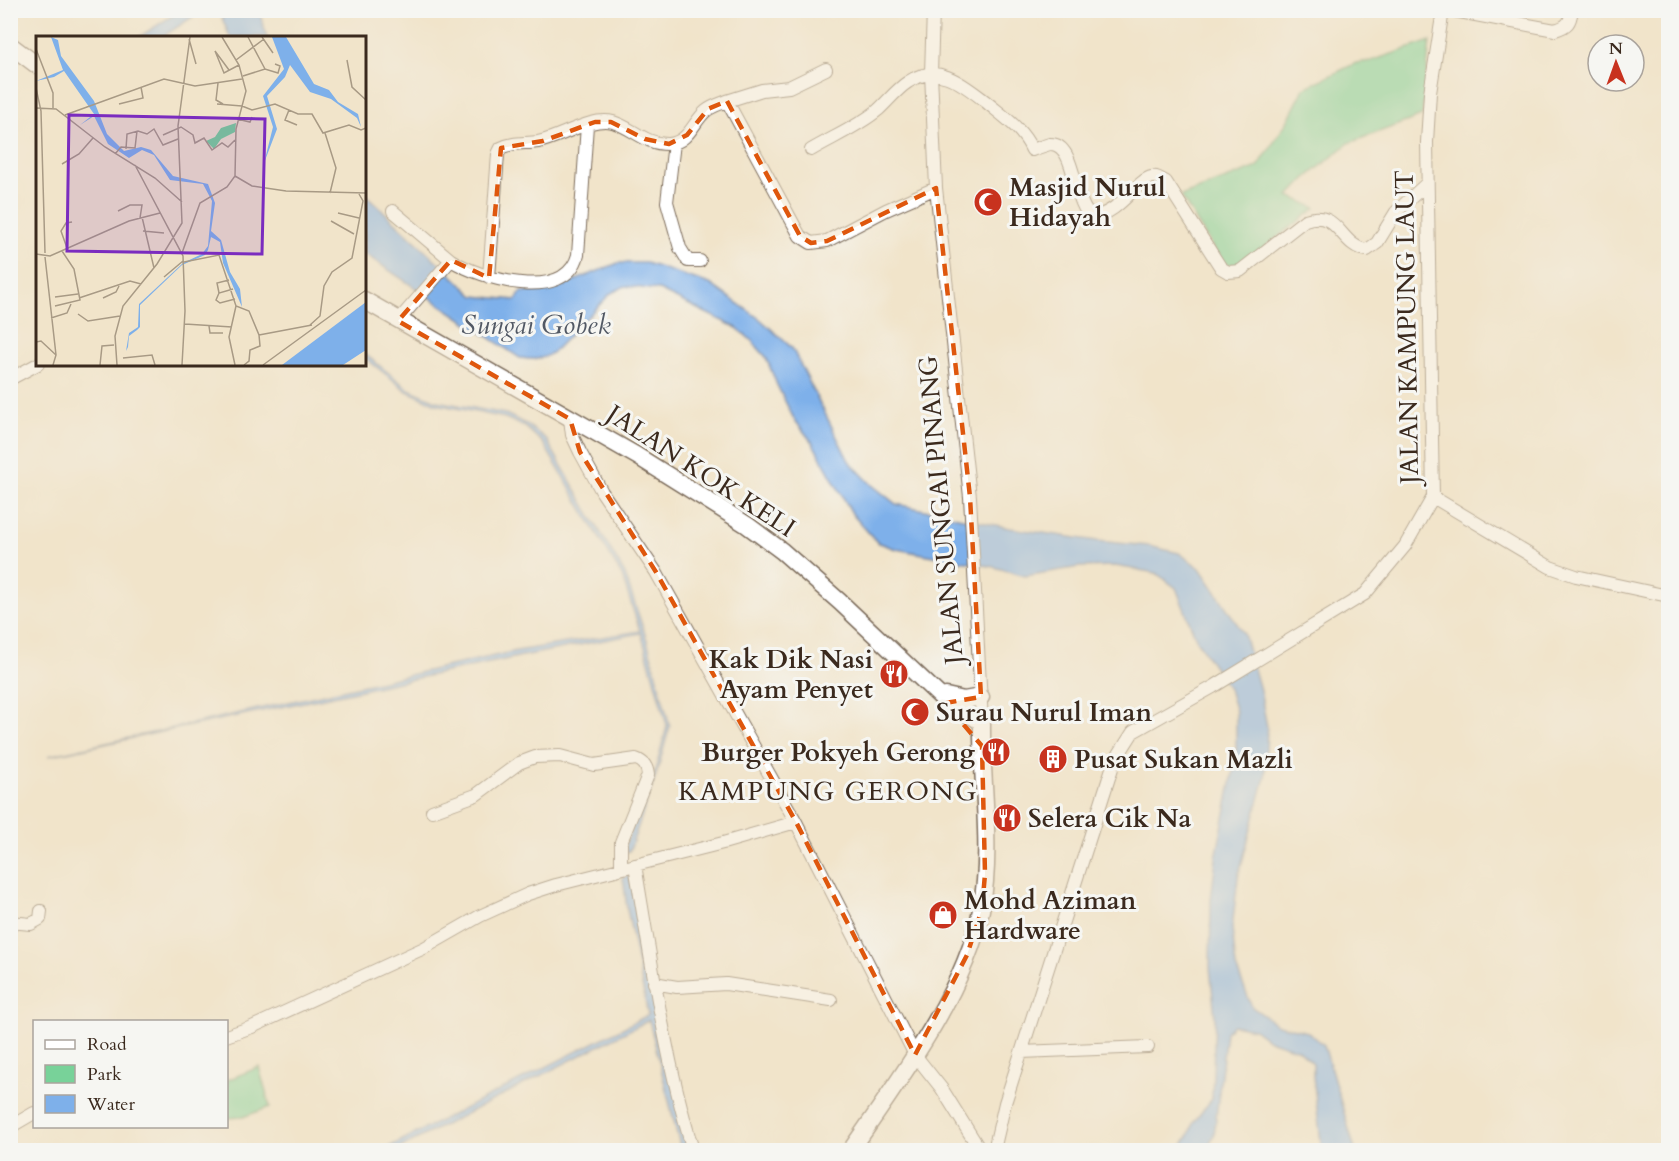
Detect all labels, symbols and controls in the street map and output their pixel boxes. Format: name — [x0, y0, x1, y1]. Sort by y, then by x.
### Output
north arrow — [1586, 33, 1646, 93]
inset map — [36, 36, 366, 366]
text: N — [1609, 38, 1623, 60]
place label: Masjid Nurul Hidayah — [1009, 170, 1166, 235]
street label: JALAN KAMPUNG LAUT — [1387, 170, 1427, 488]
mosque icon: Masjid Nurul Hidayah — [972, 186, 1004, 218]
water label: Sungai Gobek — [461, 307, 611, 344]
street label: JALAN SUNGAI PINANG — [910, 354, 972, 670]
street label: JALAN KOK KELI — [596, 395, 802, 545]
place label: Kak Dik Nasi Ayam Penyet — [709, 642, 873, 707]
restaurant icon: Kak Dik Nasi Ayam Penyet — [878, 658, 910, 690]
place label: Surau Nurul Iman — [936, 695, 1152, 730]
mosque icon: Surau Nurul Iman — [899, 696, 931, 728]
place label: Burger Pokyeh Gerong — [701, 735, 975, 770]
restaurant icon: Burger Pokyeh Gerong — [980, 736, 1012, 768]
place label: Pusat Sukan Mazli — [1074, 742, 1293, 777]
building icon: Pusat Sukan Mazli — [1037, 743, 1069, 775]
district label: KAMPUNG GERONG — [678, 773, 978, 810]
place label: Selera Cik Na — [1028, 801, 1192, 836]
restaurant icon: Selera Cik Na — [991, 802, 1023, 834]
place label: Mohd Aziman Hardware — [964, 883, 1137, 948]
shop icon: Mohd Aziman Hardware — [927, 899, 959, 931]
legend — [33, 1020, 228, 1128]
text: Road — [87, 1032, 127, 1057]
text: Park — [87, 1062, 122, 1087]
text: Water — [86, 1092, 136, 1117]

